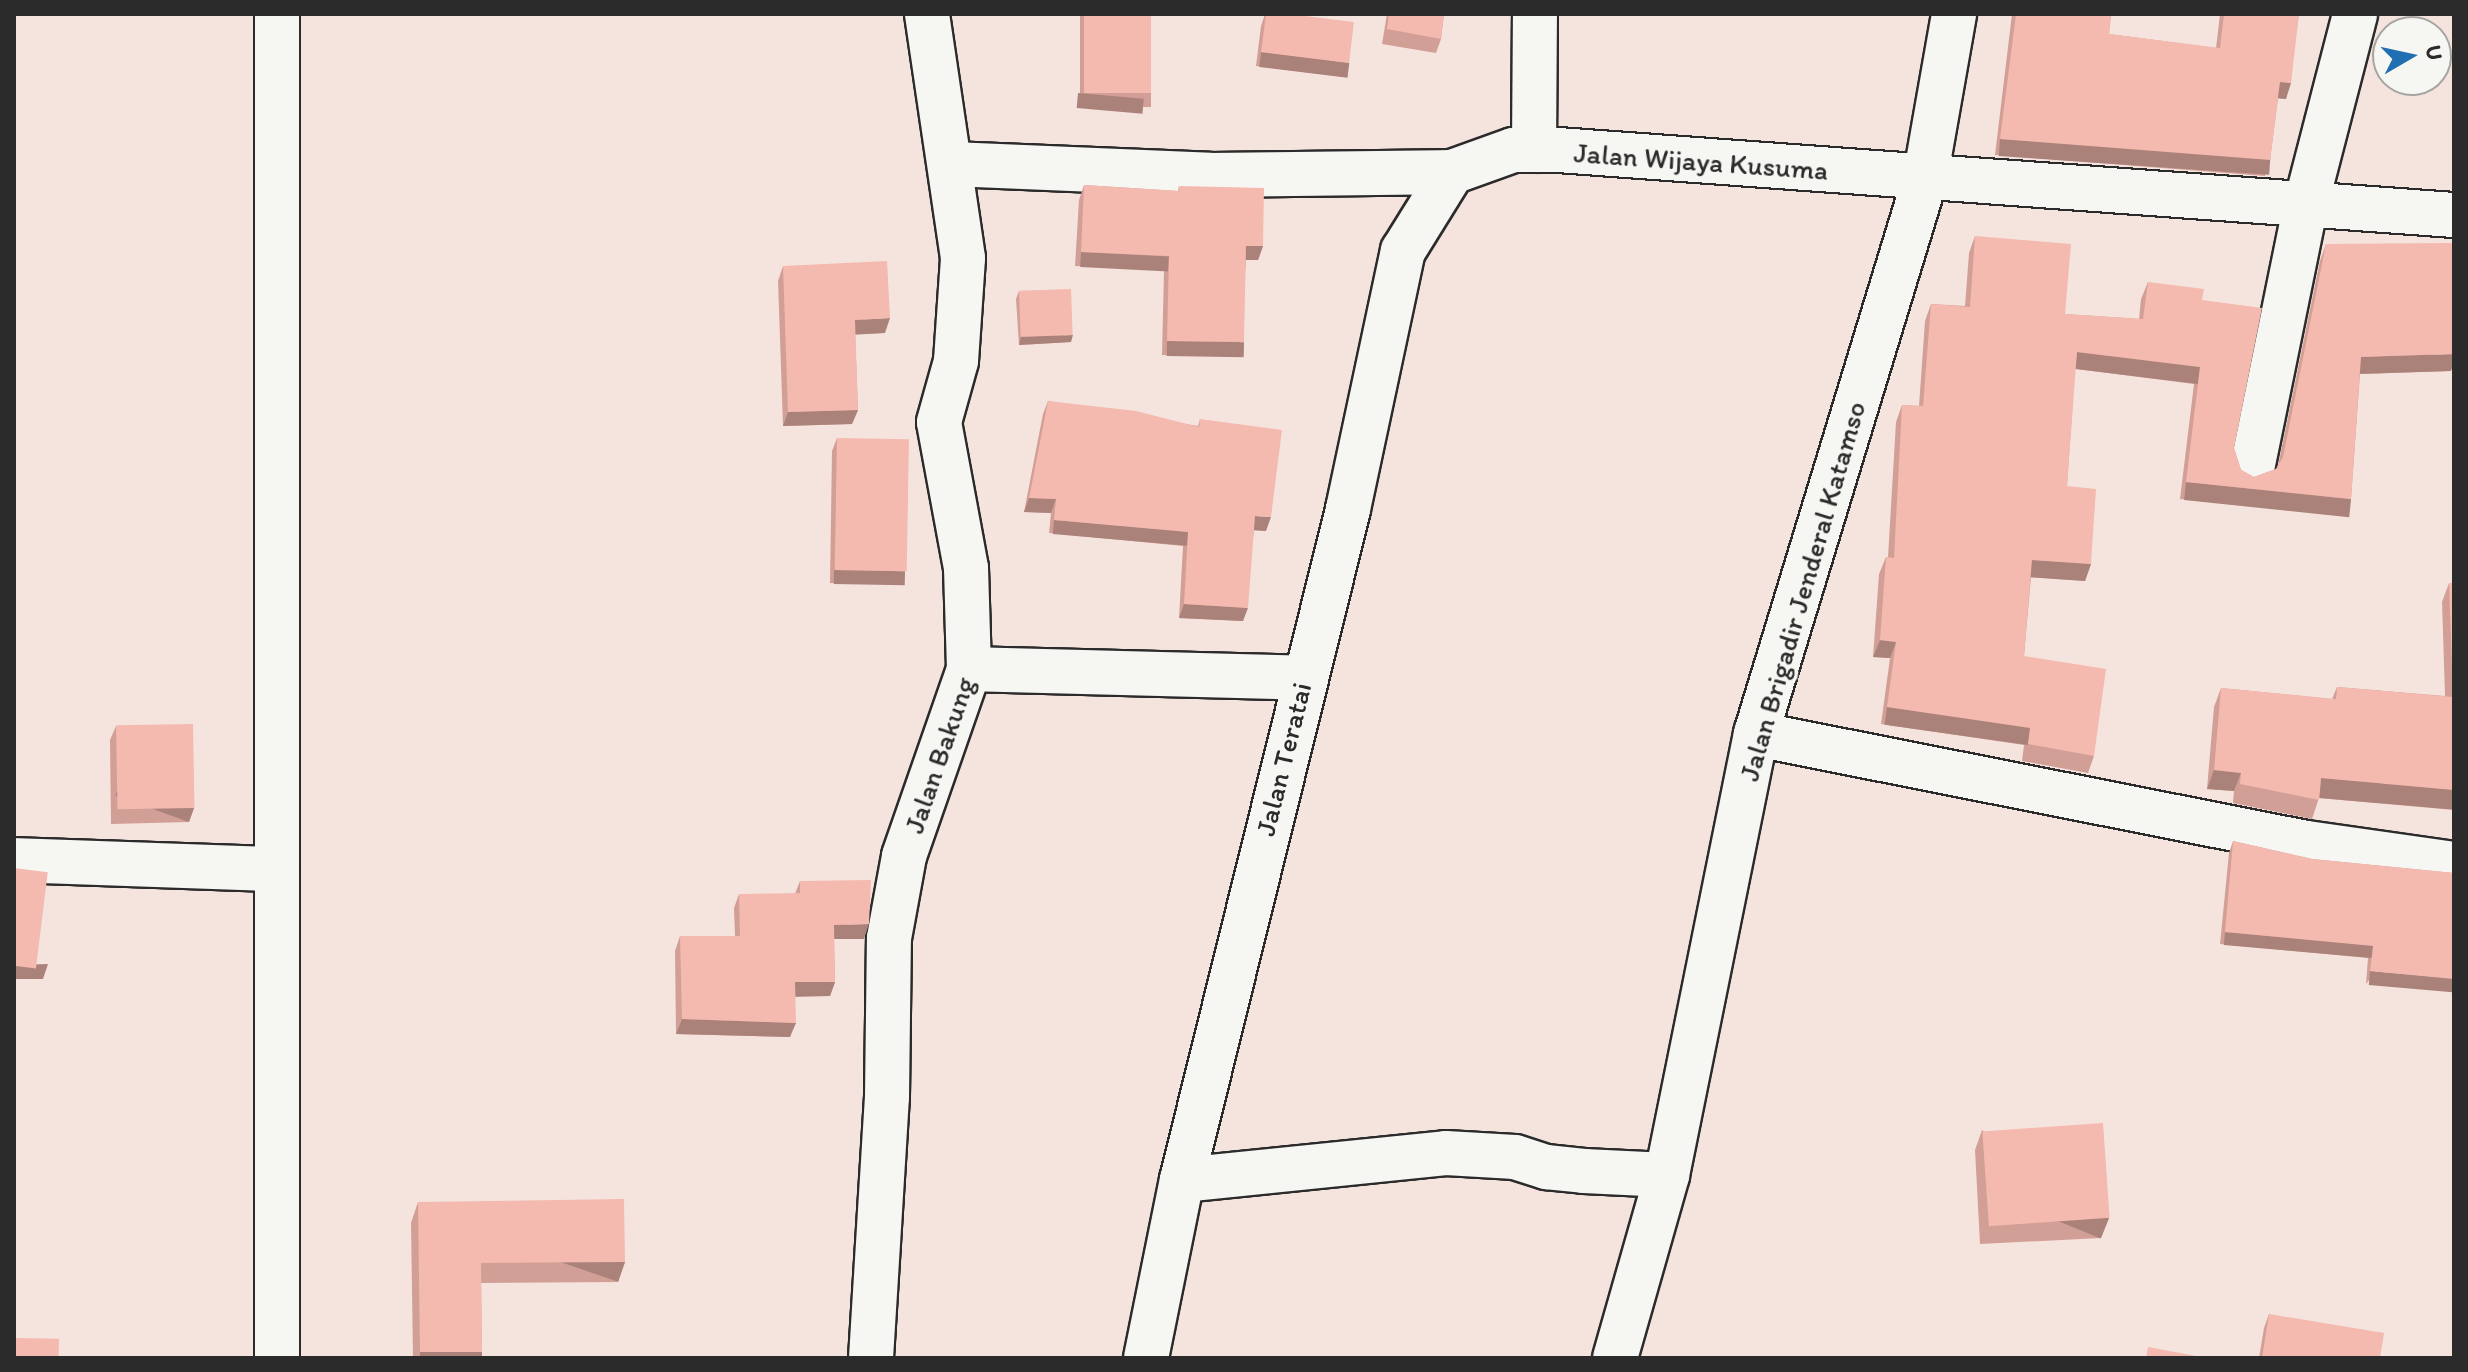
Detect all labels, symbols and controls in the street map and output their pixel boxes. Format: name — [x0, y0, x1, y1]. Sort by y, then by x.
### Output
north arrow — [2372, 16, 2452, 96]
text: U — [2420, 43, 2449, 62]
street label: Jalan Wijaya Kusuma — [1573, 135, 1829, 187]
street label: Jalan Brigadir Jenderal Katamso — [1732, 398, 1872, 784]
street label: Jalan Bakung — [897, 673, 981, 837]
street label: Jalan Teratai — [1248, 680, 1318, 838]

